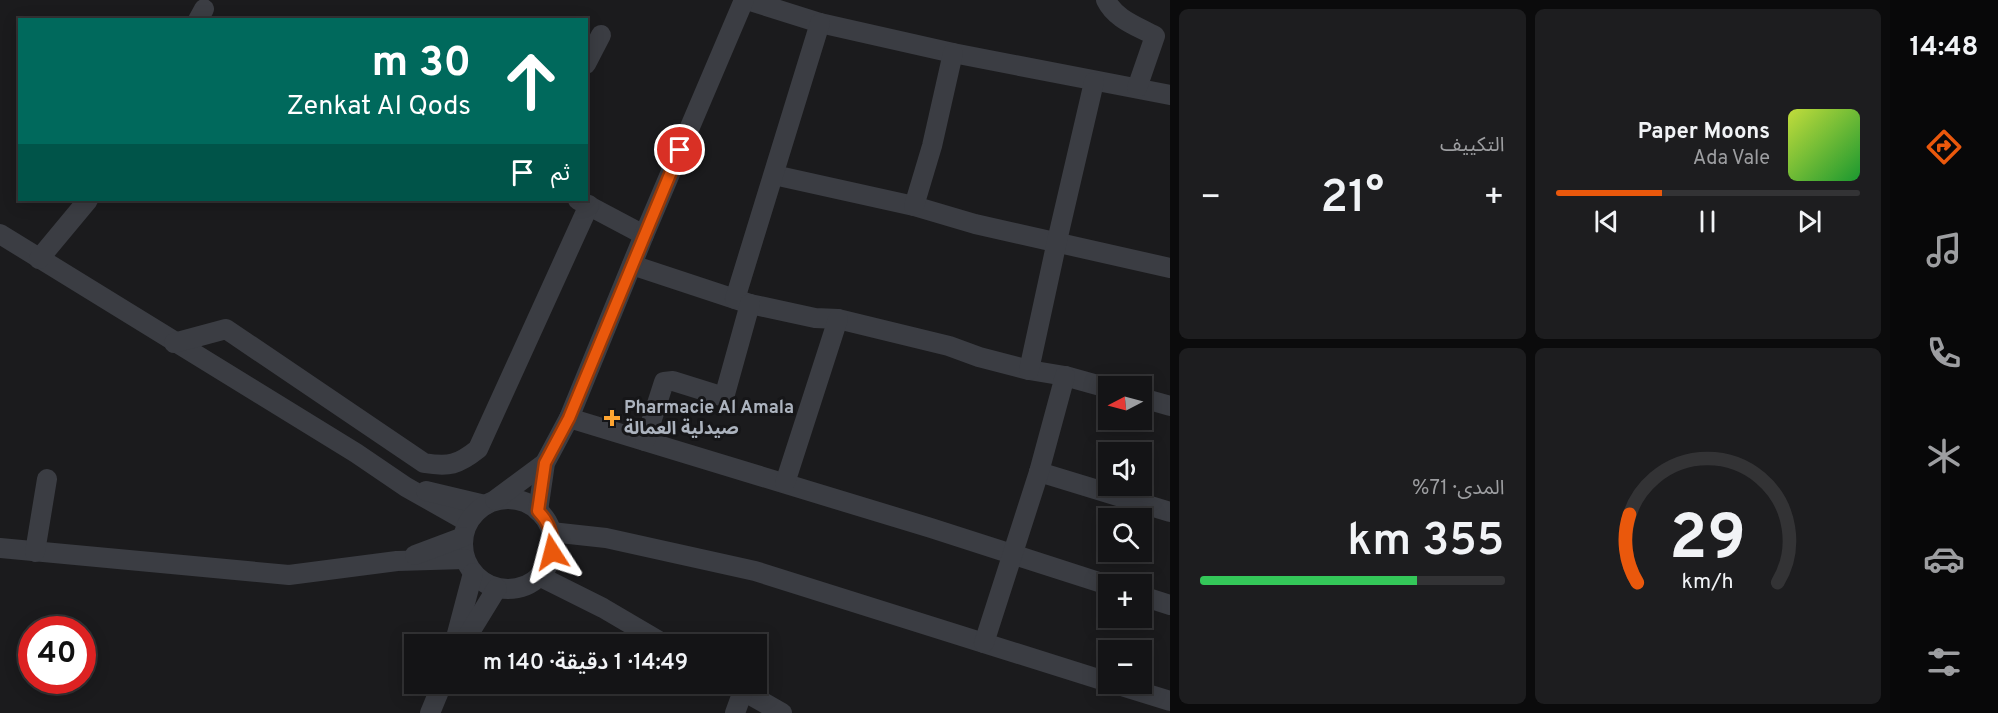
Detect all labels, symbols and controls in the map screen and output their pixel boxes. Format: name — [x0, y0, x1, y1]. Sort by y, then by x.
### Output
text: 14:48 — [1909, 31, 1979, 65]
text: 30 m — [372, 38, 471, 91]
icon: ahead — [492, 42, 570, 120]
text: Zenkat Al Qods — [287, 90, 471, 124]
text: Paper Moons — [1638, 119, 1770, 146]
pin — [654, 124, 705, 175]
icon: directions — [1923, 126, 1965, 168]
icon: arrive — [663, 133, 696, 166]
text: التكييف — [1440, 133, 1505, 159]
text: Ada Vale — [1693, 146, 1770, 172]
icon: arrive — [506, 156, 539, 189]
text: ثم — [551, 161, 570, 188]
text: 21° — [1320, 171, 1384, 228]
text: − — [1200, 178, 1221, 220]
text: + — [1483, 178, 1505, 220]
icon: previous — [1590, 205, 1623, 238]
icon: pause — [1691, 205, 1724, 238]
icon: next — [1793, 205, 1826, 238]
icon: music — [1923, 229, 1965, 271]
icon: phone — [1923, 332, 1965, 374]
north arrow — [1098, 376, 1152, 430]
map controls — [1098, 376, 1152, 694]
place label: Pharmacie Al Amala صيدلية العمالة — [624, 397, 794, 441]
marker: Pharmacie Al Amala صيدلية العمالة — [605, 411, 619, 425]
icon: climate — [1923, 435, 1965, 477]
button: sound — [1098, 442, 1152, 496]
text: المدى · 71% — [1412, 476, 1505, 502]
text: 29 — [1669, 502, 1746, 581]
button: search — [1098, 508, 1152, 562]
text: 355 km — [1347, 514, 1505, 571]
position arrow — [520, 520, 584, 584]
icon: car — [1923, 538, 1965, 580]
text: km/h — [1682, 569, 1734, 596]
button: + — [1098, 574, 1152, 628]
speed limit sign: 40 — [18, 616, 96, 694]
button: − — [1098, 640, 1152, 694]
icon: filters — [1923, 641, 1965, 683]
text: 14:49 · 1 دقيقة · 140 m — [483, 650, 688, 677]

